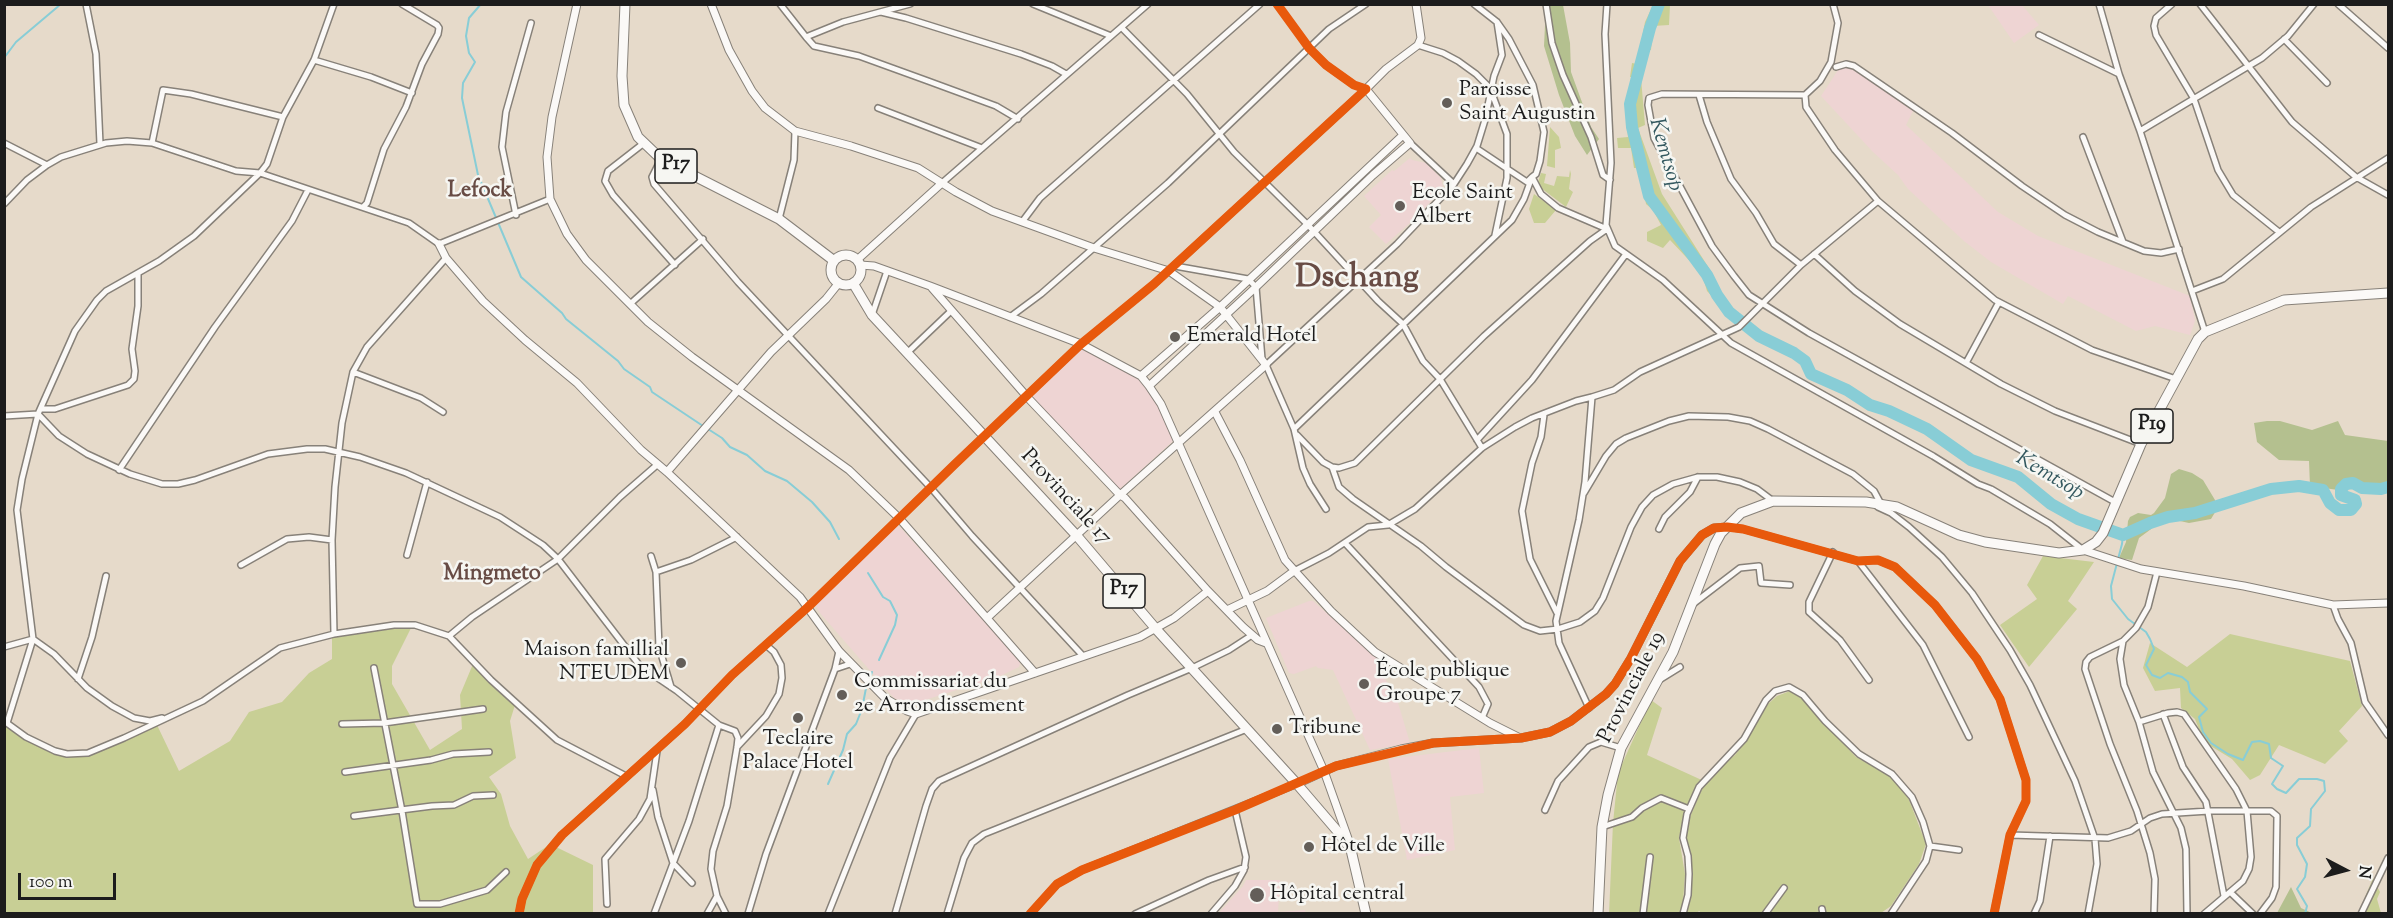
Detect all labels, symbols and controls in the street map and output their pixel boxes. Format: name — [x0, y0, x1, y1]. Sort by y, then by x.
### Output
place label: Paroisse Saint Augustin — [1459, 78, 1596, 128]
marker: Paroisse Saint Augustin — [1440, 96, 1454, 110]
water label: Kemtsop — [1641, 115, 1687, 195]
road number: P17 — [655, 149, 697, 183]
district label: Lefock — [448, 179, 512, 205]
place label: Ecole Saint Albert — [1412, 181, 1513, 231]
marker: Ecole Saint Albert — [1393, 199, 1407, 213]
district label: Dschang — [1295, 260, 1419, 300]
place label: Emerald Hotel — [1187, 324, 1317, 350]
marker: Emerald Hotel — [1168, 330, 1182, 344]
road number: P19 — [2131, 409, 2173, 443]
street label: Provinciale 17 — [1014, 445, 1116, 551]
water label: Kemtsop — [2010, 446, 2088, 508]
district label: Mingmeto — [443, 562, 541, 588]
road number: P17 — [1103, 574, 1145, 608]
street label: Provinciale 19 — [1594, 628, 1672, 748]
place label: Maison famillial NTEUDEM — [524, 638, 669, 688]
marker: Maison famillial NTEUDEM — [674, 656, 688, 670]
place label: École publique Groupe 7 — [1376, 659, 1510, 709]
place label: Commissariat du 2e Arrondissement — [854, 670, 1025, 720]
marker: École publique Groupe 7 — [1357, 677, 1371, 691]
marker: Commissariat du 2e Arrondissement — [835, 688, 849, 702]
marker: Teclaire Palace Hotel — [791, 711, 805, 725]
place label: Tribune — [1289, 716, 1361, 742]
marker: Tribune — [1270, 722, 1284, 736]
place label: Teclaire Palace Hotel — [743, 727, 853, 777]
place label: Hôtel de Ville — [1321, 834, 1445, 860]
marker: Hôtel de Ville — [1302, 840, 1316, 854]
north arrow — [2315, 840, 2375, 900]
scale bar — [21, 861, 118, 899]
text: N — [2351, 864, 2376, 879]
text: 100 m — [29, 870, 73, 896]
place label: Hôpital central — [1270, 882, 1405, 908]
marker: Hôpital central — [1248, 886, 1266, 904]

